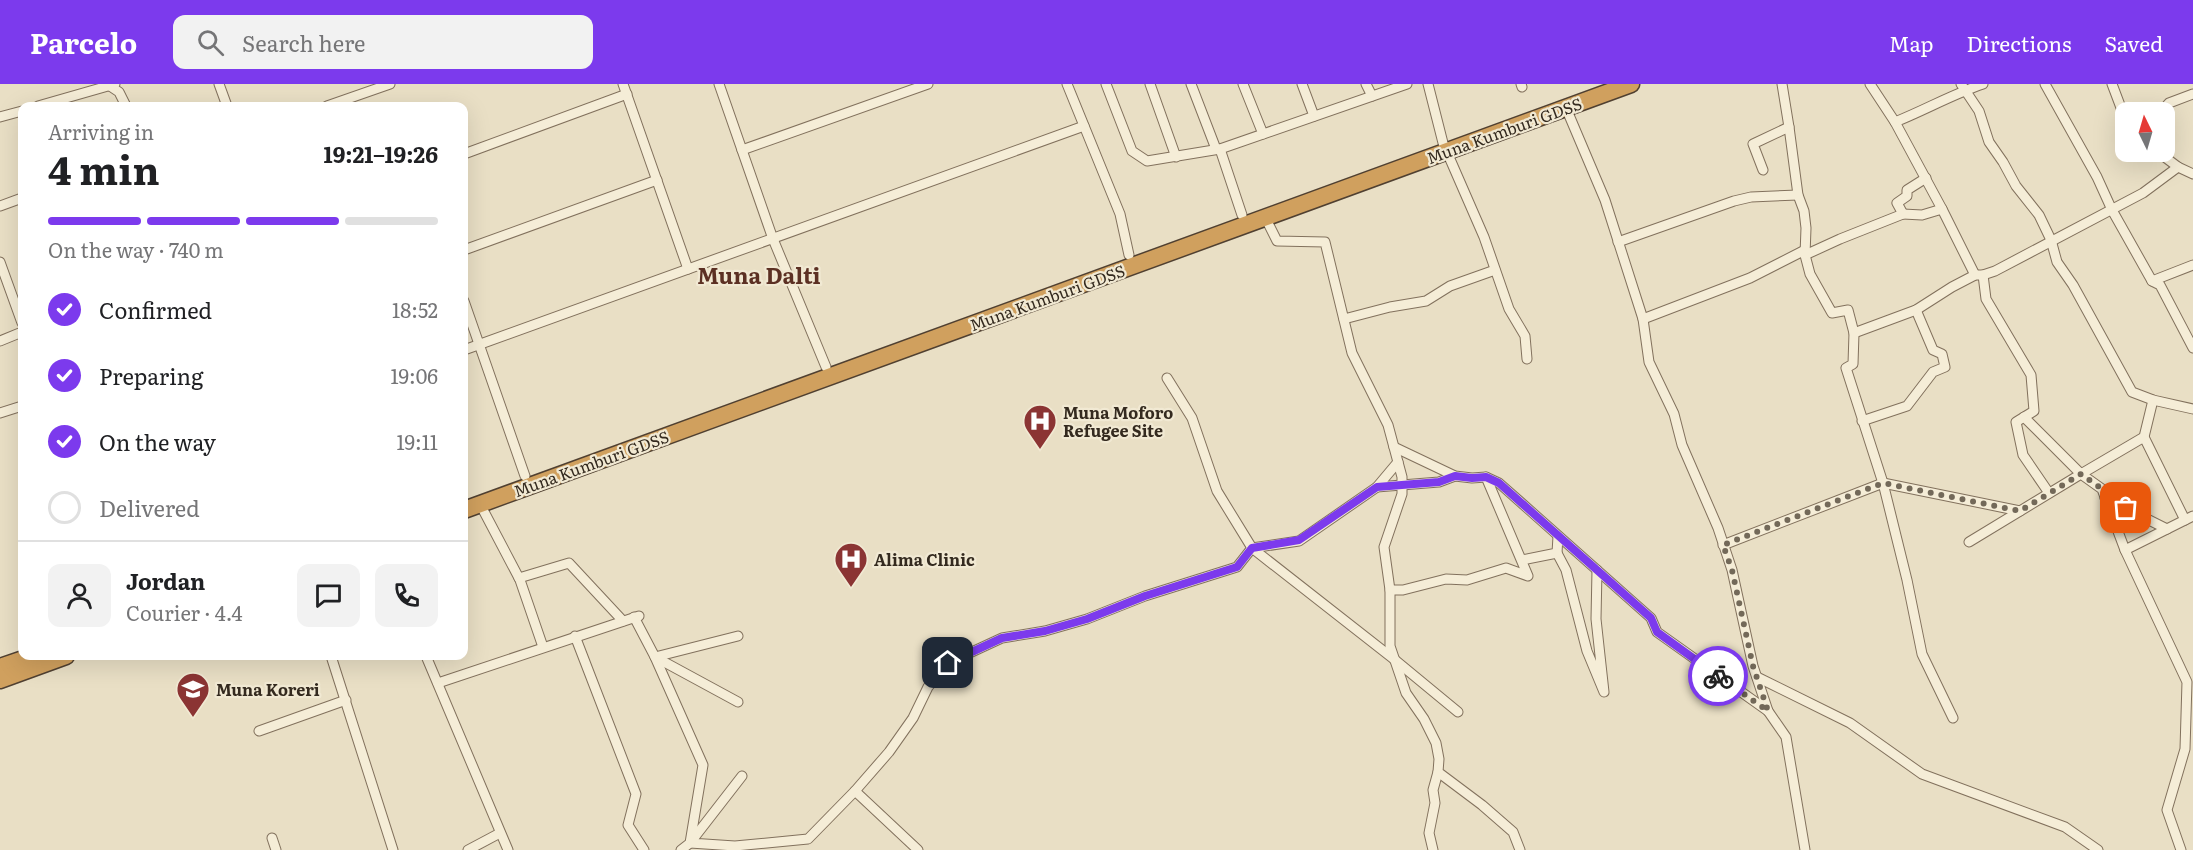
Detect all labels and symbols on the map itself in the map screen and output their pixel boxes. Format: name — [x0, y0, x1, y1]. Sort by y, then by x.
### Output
street label: Muna Kumburi GDSS — [1423, 91, 1585, 169]
north arrow — [2115, 102, 2175, 162]
district label: Muna Dalti — [697, 258, 821, 291]
street label: Muna Kumburi GDSS — [966, 258, 1128, 336]
place label: Muna Moforo Refugee Site — [1063, 400, 1173, 442]
hospital icon: Muna Moforo Refugee Site — [1022, 403, 1058, 450]
street label: Muna Kumburi GDSS — [510, 424, 672, 502]
pin — [2100, 482, 2151, 533]
hospital icon: Alima Clinic — [833, 541, 869, 588]
place label: Alima Clinic — [874, 547, 975, 571]
pin — [922, 637, 973, 688]
courier — [1688, 646, 1748, 706]
school or university icon: Muna Koreri — [175, 671, 211, 718]
place label: Muna Koreri — [216, 677, 320, 701]

